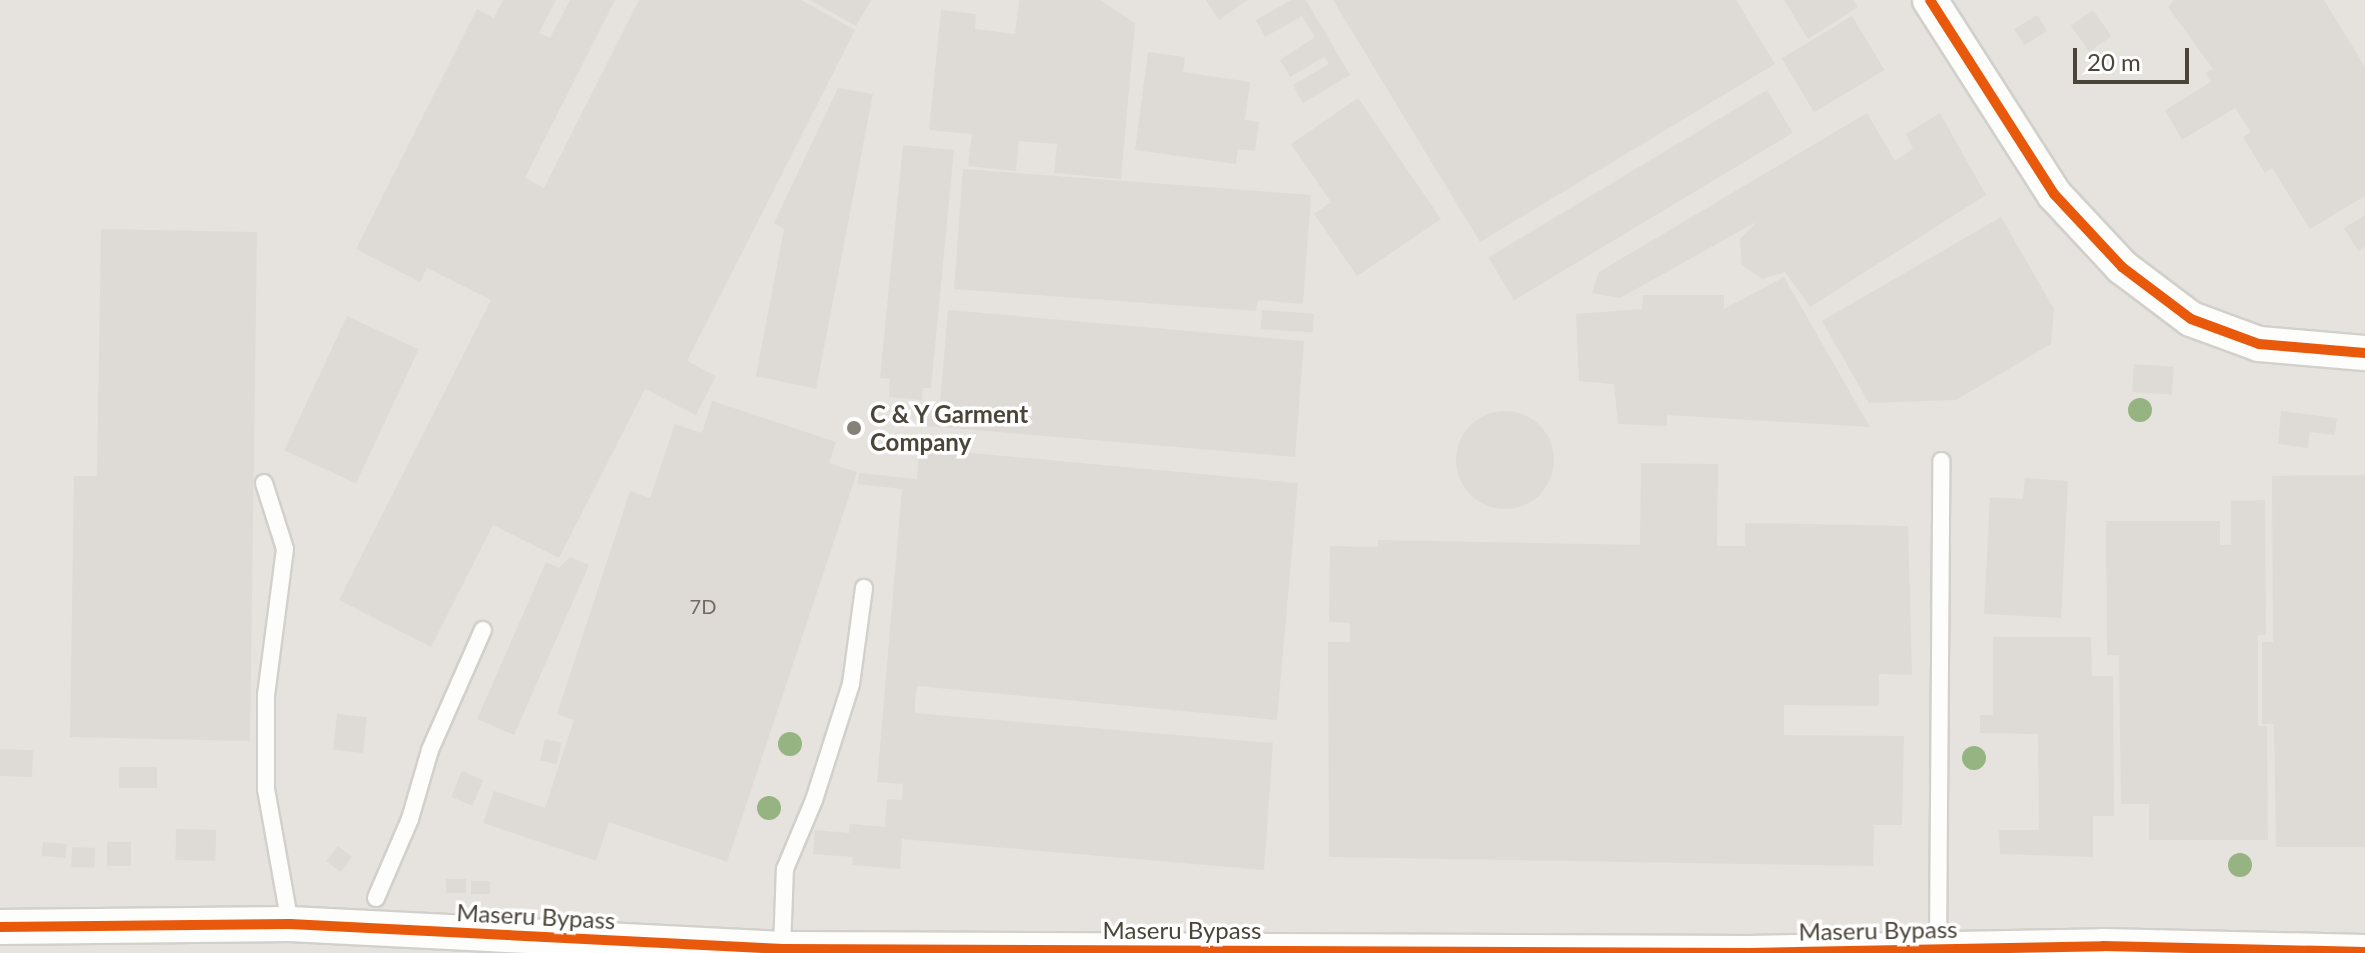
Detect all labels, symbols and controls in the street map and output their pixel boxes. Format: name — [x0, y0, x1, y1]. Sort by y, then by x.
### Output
scale bar — [2077, 32, 2193, 82]
text: 20 m — [2087, 47, 2141, 76]
place label: C & Y Garment Company — [870, 400, 1030, 456]
marker: C & Y Garment Company — [845, 419, 863, 437]
house number: 7D — [690, 594, 716, 618]
street label: Maseru Bypass — [456, 897, 616, 935]
street label: Maseru Bypass — [1798, 914, 1958, 946]
street label: Maseru Bypass — [1103, 916, 1261, 944]

